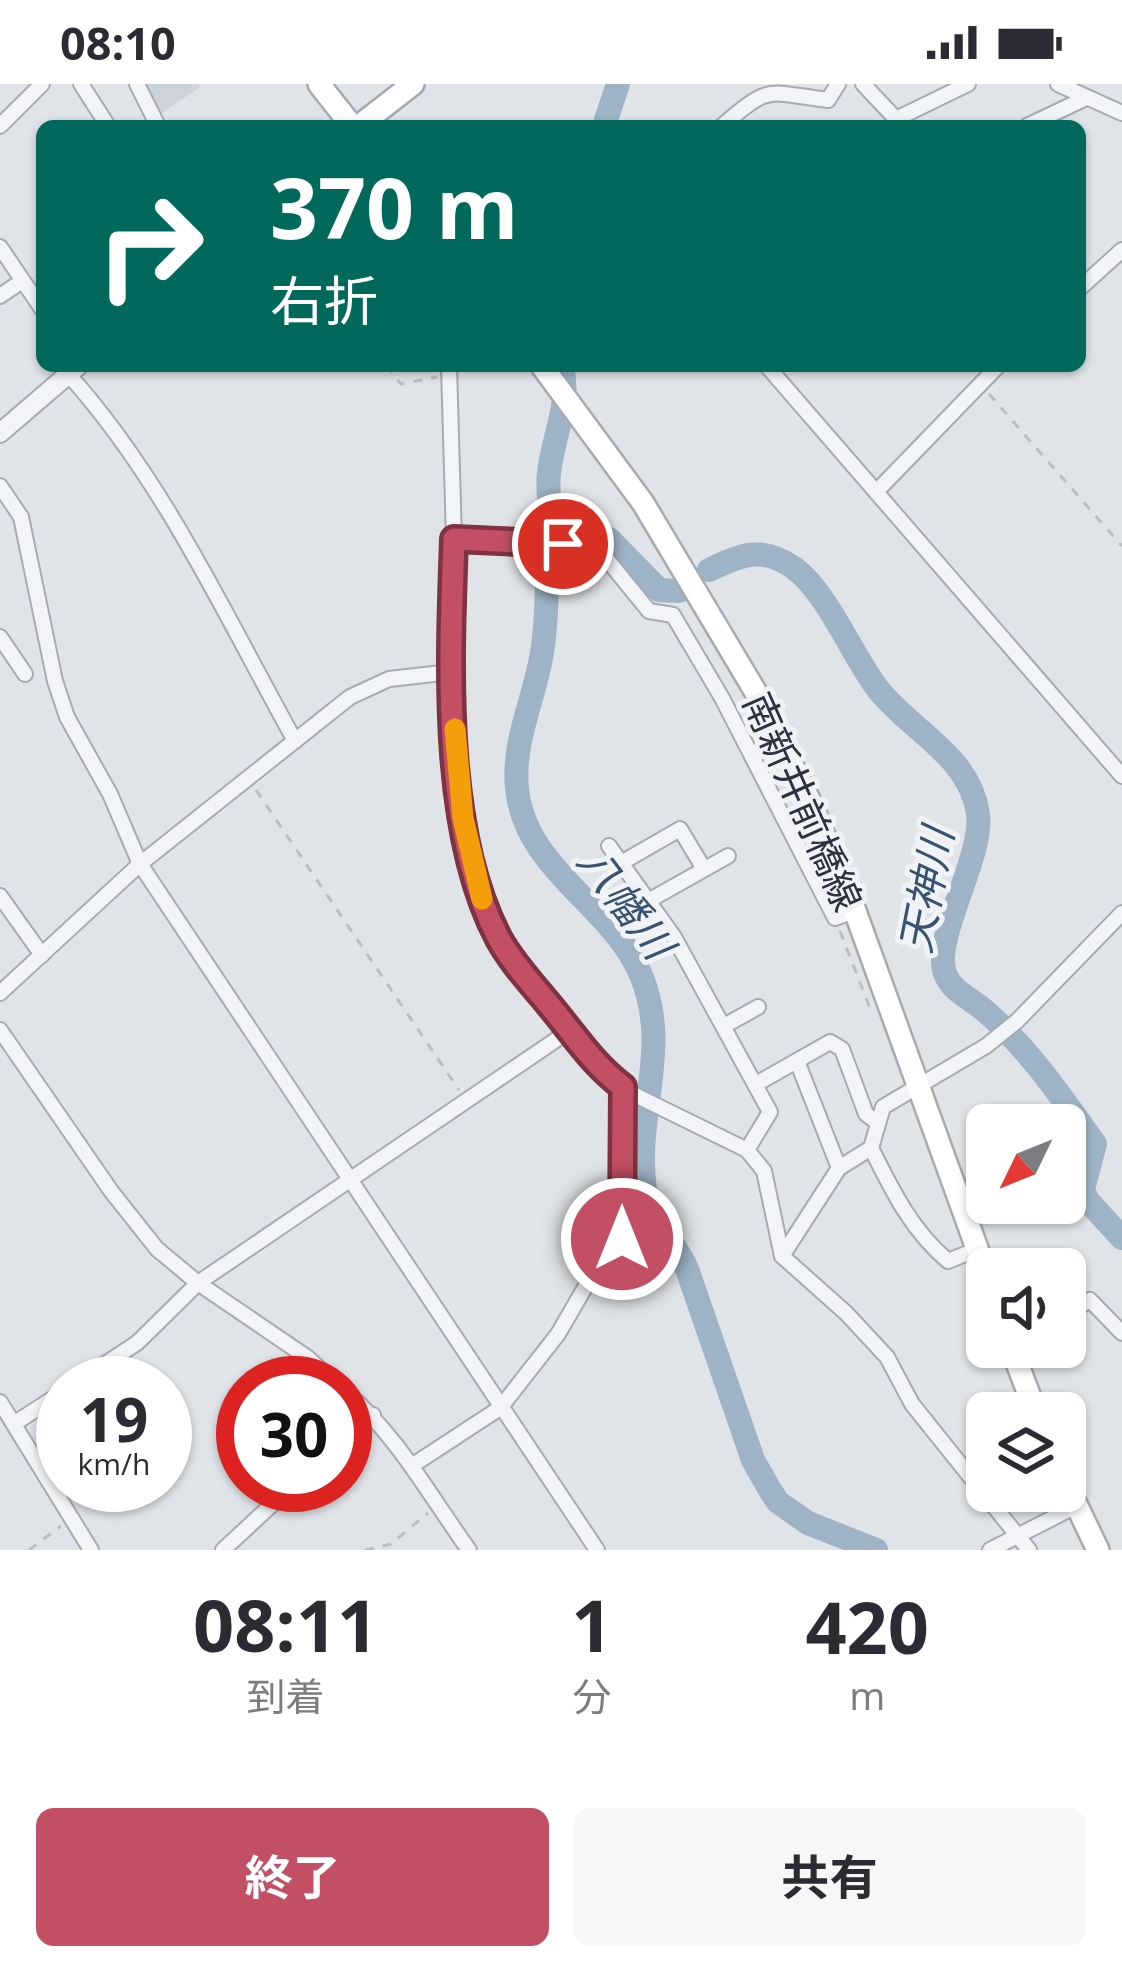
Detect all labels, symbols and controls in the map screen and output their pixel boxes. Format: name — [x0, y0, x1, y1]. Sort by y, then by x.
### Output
text: 08:10 — [60, 12, 176, 73]
text: 370 m — [270, 149, 518, 264]
icon: right — [72, 168, 228, 324]
text: 右折 — [270, 263, 378, 337]
pin — [512, 493, 614, 595]
icon: arrive — [530, 511, 596, 577]
street label: 南新井前橋線 — [732, 683, 876, 919]
water label: 天神川 — [885, 819, 966, 957]
water label: 八幡川 — [566, 835, 690, 973]
north arrow — [966, 1104, 1086, 1224]
map controls — [966, 1104, 1086, 1512]
position arrow — [559, 1176, 685, 1302]
button: sound — [966, 1248, 1086, 1368]
speed limit sign: 30 — [216, 1356, 372, 1512]
text: 19 — [80, 1378, 148, 1460]
button: layers — [966, 1392, 1086, 1512]
text: km/h — [78, 1443, 150, 1484]
text: 08:11 — [193, 1575, 378, 1673]
text: 1 — [571, 1575, 612, 1673]
text: 420 — [805, 1577, 929, 1675]
text: m — [849, 1668, 885, 1721]
text: 到着 — [247, 1669, 325, 1722]
text: 分 — [572, 1669, 611, 1722]
button: 終了 — [36, 1808, 549, 1946]
button: 共有 — [573, 1808, 1086, 1946]

